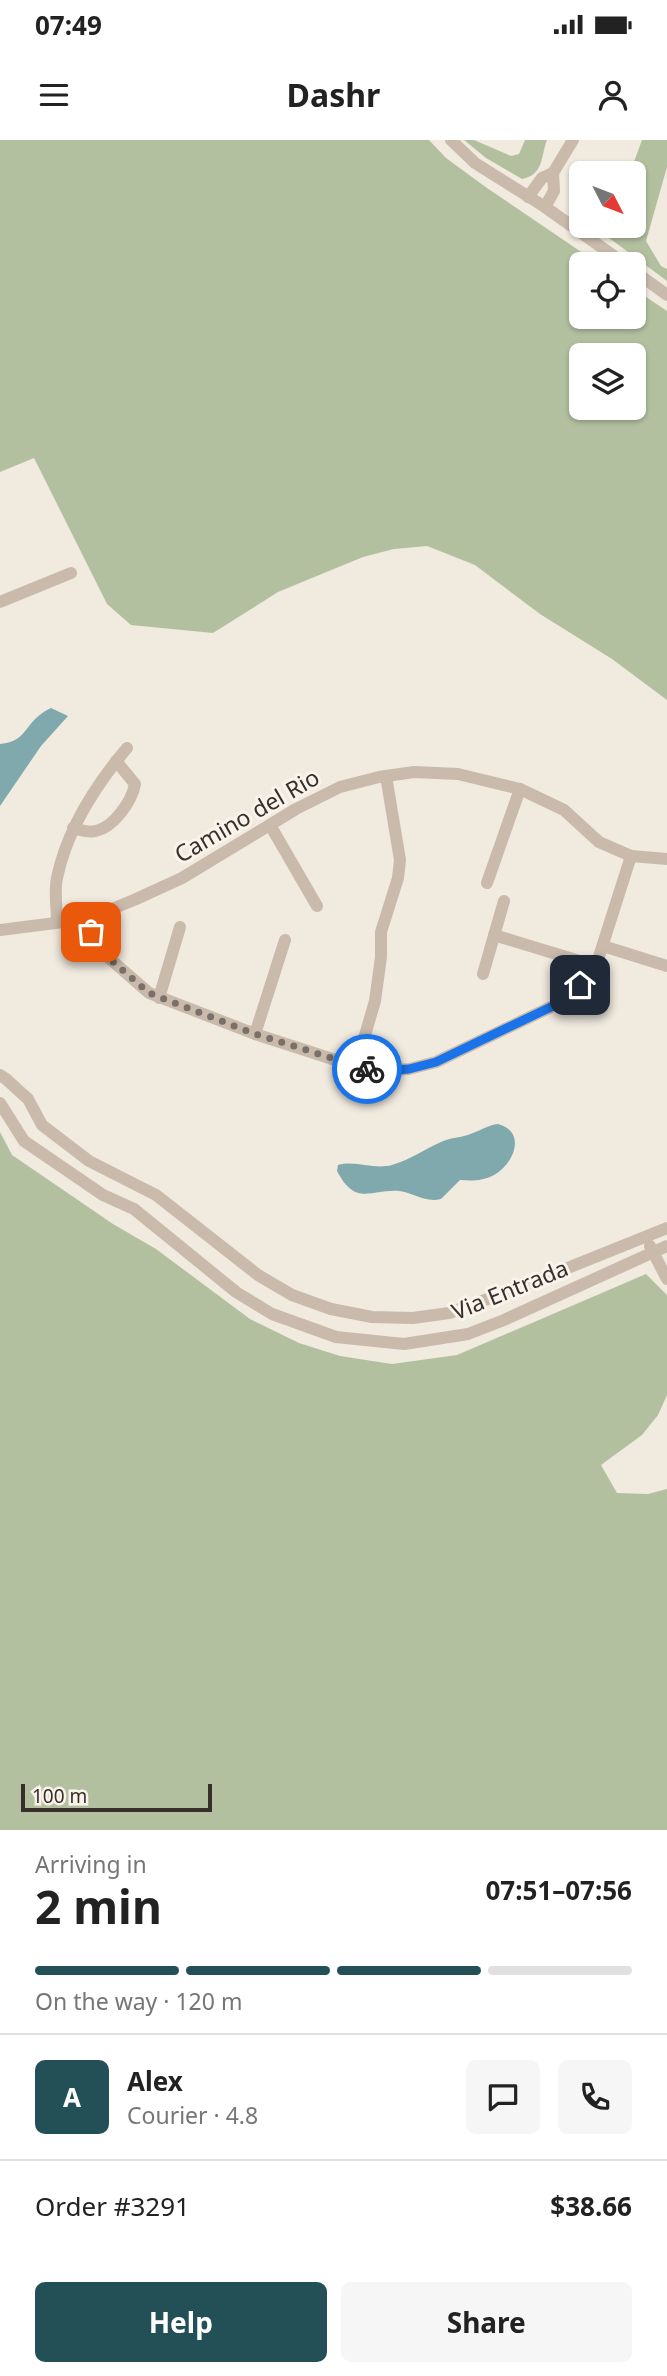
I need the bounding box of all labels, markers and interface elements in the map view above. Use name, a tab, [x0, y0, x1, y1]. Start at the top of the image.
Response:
text: 07:49	[35, 7, 102, 43]
text: Dashr	[287, 73, 380, 116]
icon: menu	[35, 76, 73, 114]
icon: person	[594, 76, 632, 114]
north arrow	[569, 161, 646, 238]
map controls	[569, 161, 646, 420]
button: locate	[569, 252, 646, 329]
button: layers	[569, 343, 646, 420]
street label: Camino del Rio	[168, 761, 325, 870]
pin	[61, 902, 121, 962]
icon: bag	[72, 913, 110, 951]
pin	[550, 955, 610, 1015]
icon: home	[561, 966, 599, 1004]
courier	[332, 1034, 402, 1104]
icon: bike	[348, 1050, 386, 1088]
street label: Via Entrada	[447, 1251, 573, 1327]
scale bar	[21, 1781, 212, 1813]
text: 100 m	[32, 1783, 87, 1809]
text: Arriving in	[35, 1848, 147, 1880]
text: 07:51–07:56	[485, 1872, 632, 1908]
text: 2 min	[35, 1875, 162, 1937]
text: On the way · 120 m	[35, 1985, 242, 2017]
button: chat	[466, 2060, 540, 2134]
button: phone	[558, 2060, 632, 2134]
text: Alex	[127, 2063, 183, 2099]
text: A	[63, 2079, 81, 2115]
text: Courier · 4.8	[127, 2099, 258, 2131]
text: Order #3291	[35, 2188, 190, 2224]
text: $38.66	[550, 2188, 632, 2224]
button: Help	[35, 2282, 327, 2362]
button: Share	[341, 2282, 632, 2362]

